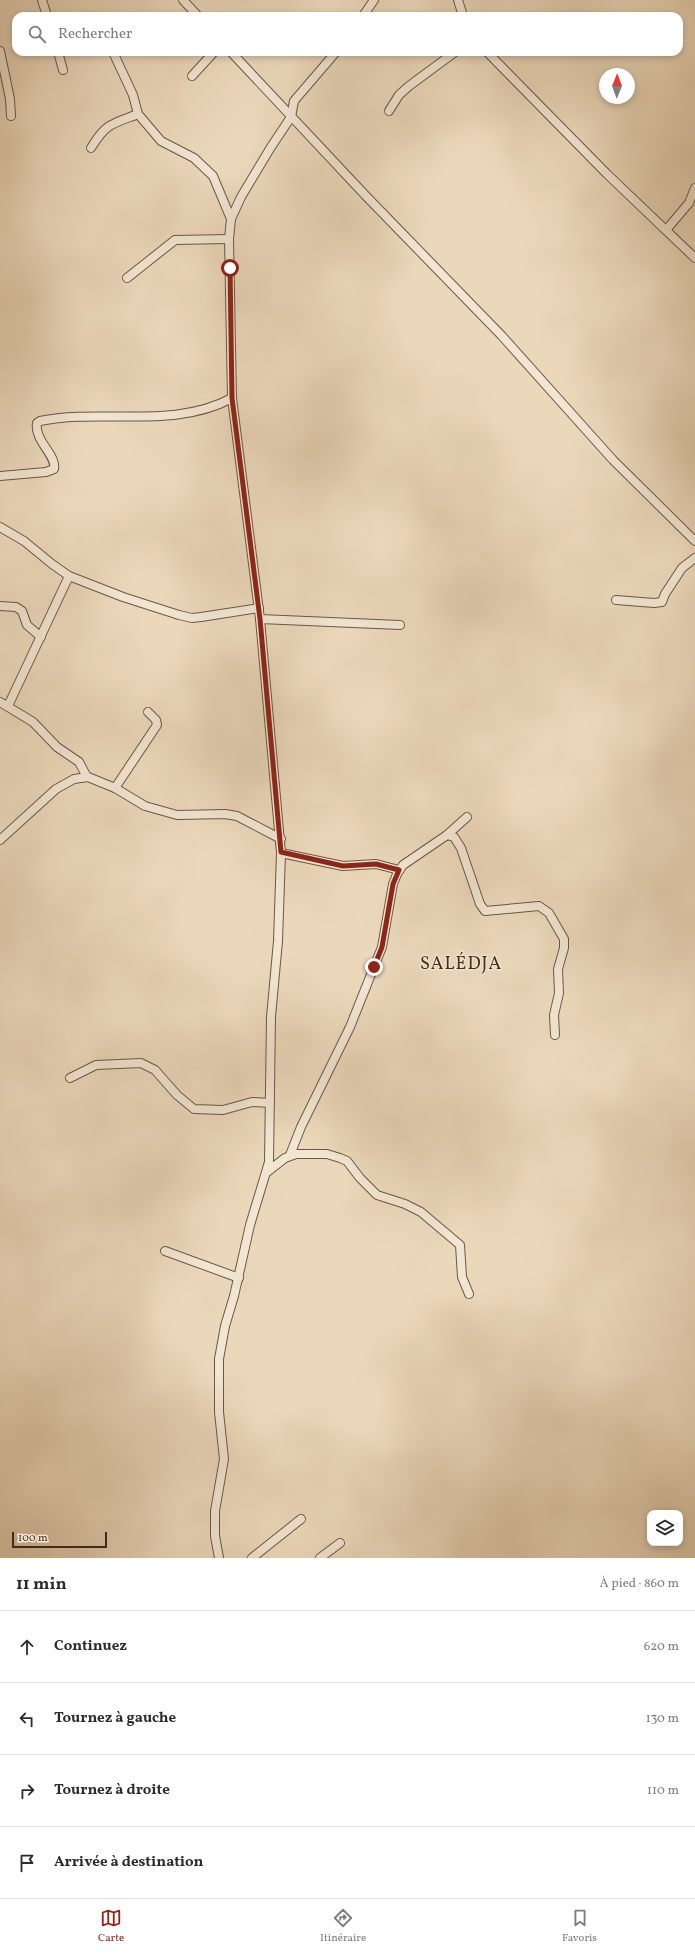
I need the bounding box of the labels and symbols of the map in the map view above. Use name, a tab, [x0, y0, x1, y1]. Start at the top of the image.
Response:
north arrow	[599, 68, 635, 104]
route start	[221, 259, 239, 277]
district label: SALÉDJA	[420, 952, 502, 977]
route end	[365, 958, 383, 976]
scale bar	[12, 1530, 107, 1549]

